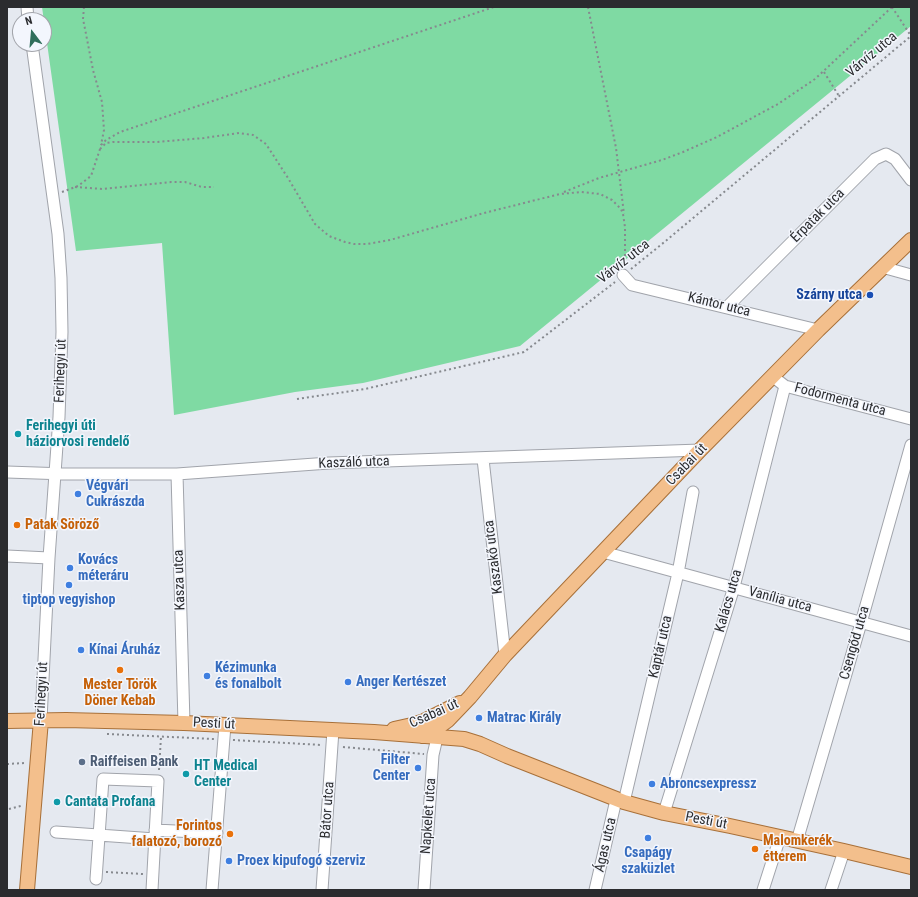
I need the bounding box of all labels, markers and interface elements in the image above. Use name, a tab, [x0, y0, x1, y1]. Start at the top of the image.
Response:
north arrow	[12, 12, 52, 52]
text: N	[24, 14, 34, 28]
street label: Várvíz utca	[843, 29, 901, 81]
street label: Érpatak utca	[788, 186, 848, 246]
street label: Várvíz utca	[595, 236, 653, 288]
place label: Szárny utca	[796, 287, 862, 303]
street label: Kántor utca	[686, 289, 752, 321]
marker: Szárny utca	[865, 290, 875, 300]
street label: Ferihegyi út	[51, 339, 71, 403]
street label: Fodormenta utca	[792, 380, 888, 420]
place label: Ferihegyi úti háziorvosi rendelő	[26, 418, 130, 450]
marker: Ferihegyi úti háziorvosi rendelő	[13, 429, 23, 439]
street label: Csabai út	[663, 440, 711, 490]
street label: Kaszáló utca	[318, 453, 390, 473]
place label: Végvári Cukrászda	[86, 478, 145, 510]
marker: Végvári Cukrászda	[73, 489, 83, 499]
place label: Patak Söröző	[25, 517, 99, 533]
street label: Kaszakő utca	[481, 519, 507, 595]
marker: Patak Söröző	[12, 520, 22, 530]
street label: Kasza utca	[171, 549, 189, 611]
place label: Kovács méteráru	[78, 552, 129, 584]
marker: Kovács méteráru	[65, 563, 75, 573]
street label: Kalács utca	[712, 568, 746, 634]
marker: tiptop vegyishop	[64, 580, 74, 590]
street label: Vanília utca	[747, 584, 813, 616]
place label: tiptop vegyishop	[23, 592, 115, 608]
street label: Csengőd utca	[836, 604, 874, 682]
street label: Kaptár utca	[646, 614, 676, 680]
place label: Kínai Áruház	[89, 642, 160, 658]
marker: Kínai Áruház	[76, 645, 86, 655]
place label: Kézimunka és fonalbolt	[215, 660, 282, 692]
street label: Ferihegyi út	[32, 662, 52, 726]
marker: Mester Török Döner Kebab	[115, 665, 125, 675]
marker: Kézimunka és fonalbolt	[202, 671, 212, 681]
place label: Anger Kertészet	[356, 674, 446, 690]
place label: Mester Török Döner Kebab	[83, 677, 157, 710]
marker: Anger Kertészet	[343, 677, 353, 687]
street label: Csabai út	[407, 696, 461, 732]
place label: Matrac Király	[487, 710, 561, 726]
marker: Matrac Király	[474, 713, 484, 723]
street label: Pesti út	[193, 715, 235, 733]
place label: Filter Center	[373, 752, 410, 784]
place label: Raiffeisen Bank	[90, 754, 178, 770]
marker: Raiffeisen Bank	[77, 757, 87, 767]
place label: HT Medical Center	[194, 758, 258, 790]
marker: Filter Center	[413, 763, 423, 773]
marker: HT Medical Center	[181, 769, 191, 779]
place label: Abroncsexpressz	[660, 776, 757, 792]
street label: Napkelet utca	[418, 777, 440, 855]
marker: Abroncsexpressz	[647, 779, 657, 789]
street label: Bátor utca	[318, 781, 338, 839]
place label: Cantata Profana	[65, 794, 155, 810]
marker: Cantata Profana	[52, 797, 62, 807]
street label: Pesti út	[684, 809, 728, 833]
street label: Ágas utca	[592, 816, 620, 874]
place label: Forintos falatozó, borozó	[132, 818, 222, 850]
marker: Forintos falatozó, borozó	[225, 829, 235, 839]
marker: Csapágy szaküzlet	[643, 833, 653, 843]
place label: Malomkerék étterem	[763, 833, 832, 866]
marker: Malomkerék étterem	[750, 844, 760, 854]
place label: Csapágy szaküzlet	[621, 845, 675, 878]
place label: Proex kipufogó szerviz	[237, 853, 366, 869]
marker: Proex kipufogó szerviz	[224, 856, 234, 866]

